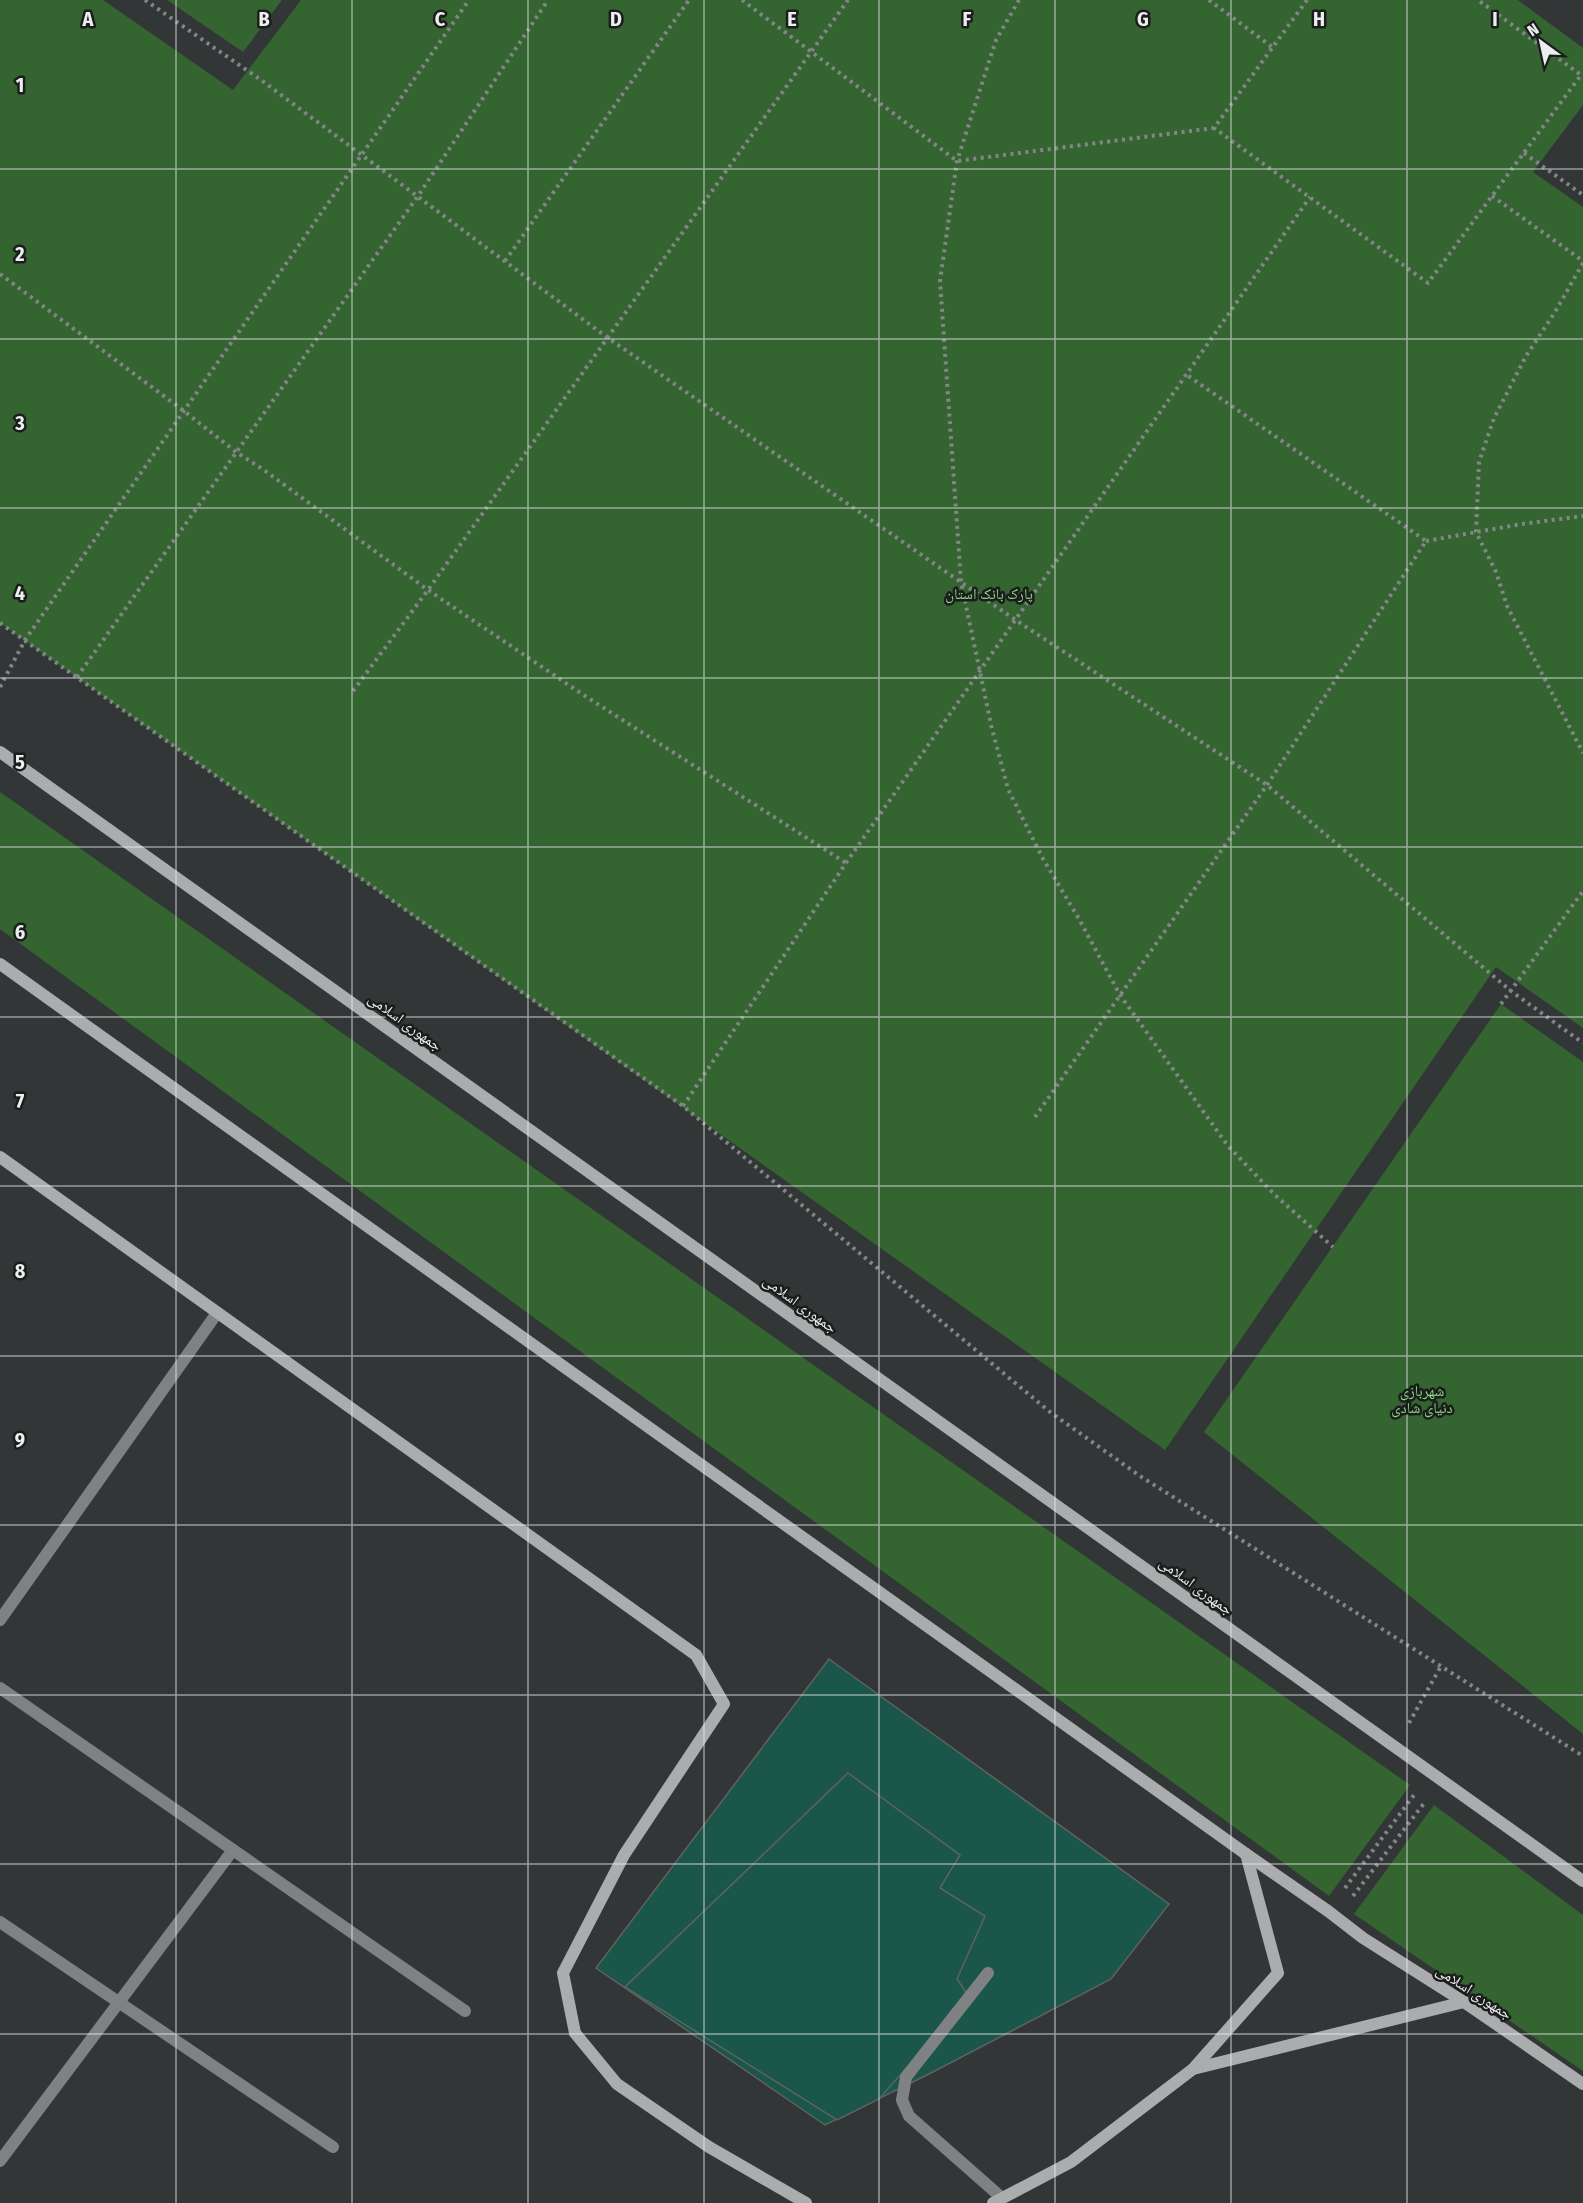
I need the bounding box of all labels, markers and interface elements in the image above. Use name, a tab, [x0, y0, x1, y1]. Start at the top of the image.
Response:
text: A	[82, 7, 95, 31]
text: B	[258, 7, 270, 31]
text: C	[435, 7, 446, 31]
text: D	[610, 7, 622, 31]
text: E	[787, 7, 797, 31]
text: F	[963, 7, 972, 31]
text: G	[1137, 7, 1149, 31]
text: H	[1313, 7, 1325, 31]
text: I	[1492, 7, 1498, 31]
north arrow	[1511, 12, 1571, 72]
text: N	[1524, 19, 1542, 40]
text: 1	[16, 73, 24, 97]
text: 2	[14, 242, 25, 266]
text: 3	[14, 411, 25, 435]
text: 4	[15, 581, 25, 605]
park label: پارک بانک استان	[945, 585, 1033, 604]
text: 5	[15, 750, 25, 774]
text: 6	[15, 920, 25, 944]
street label: جمهوری اسلامی	[364, 989, 446, 1056]
text: 7	[16, 1089, 25, 1113]
text: 8	[15, 1259, 26, 1283]
street label: جمهوری اسلامی	[759, 1271, 841, 1338]
park label: شهربازی دنیای شادی	[1391, 1382, 1453, 1418]
text: 9	[15, 1428, 25, 1452]
street label: جمهوری اسلامی	[1155, 1553, 1237, 1620]
street label: جمهوری اسلامی	[1432, 1961, 1516, 2024]

